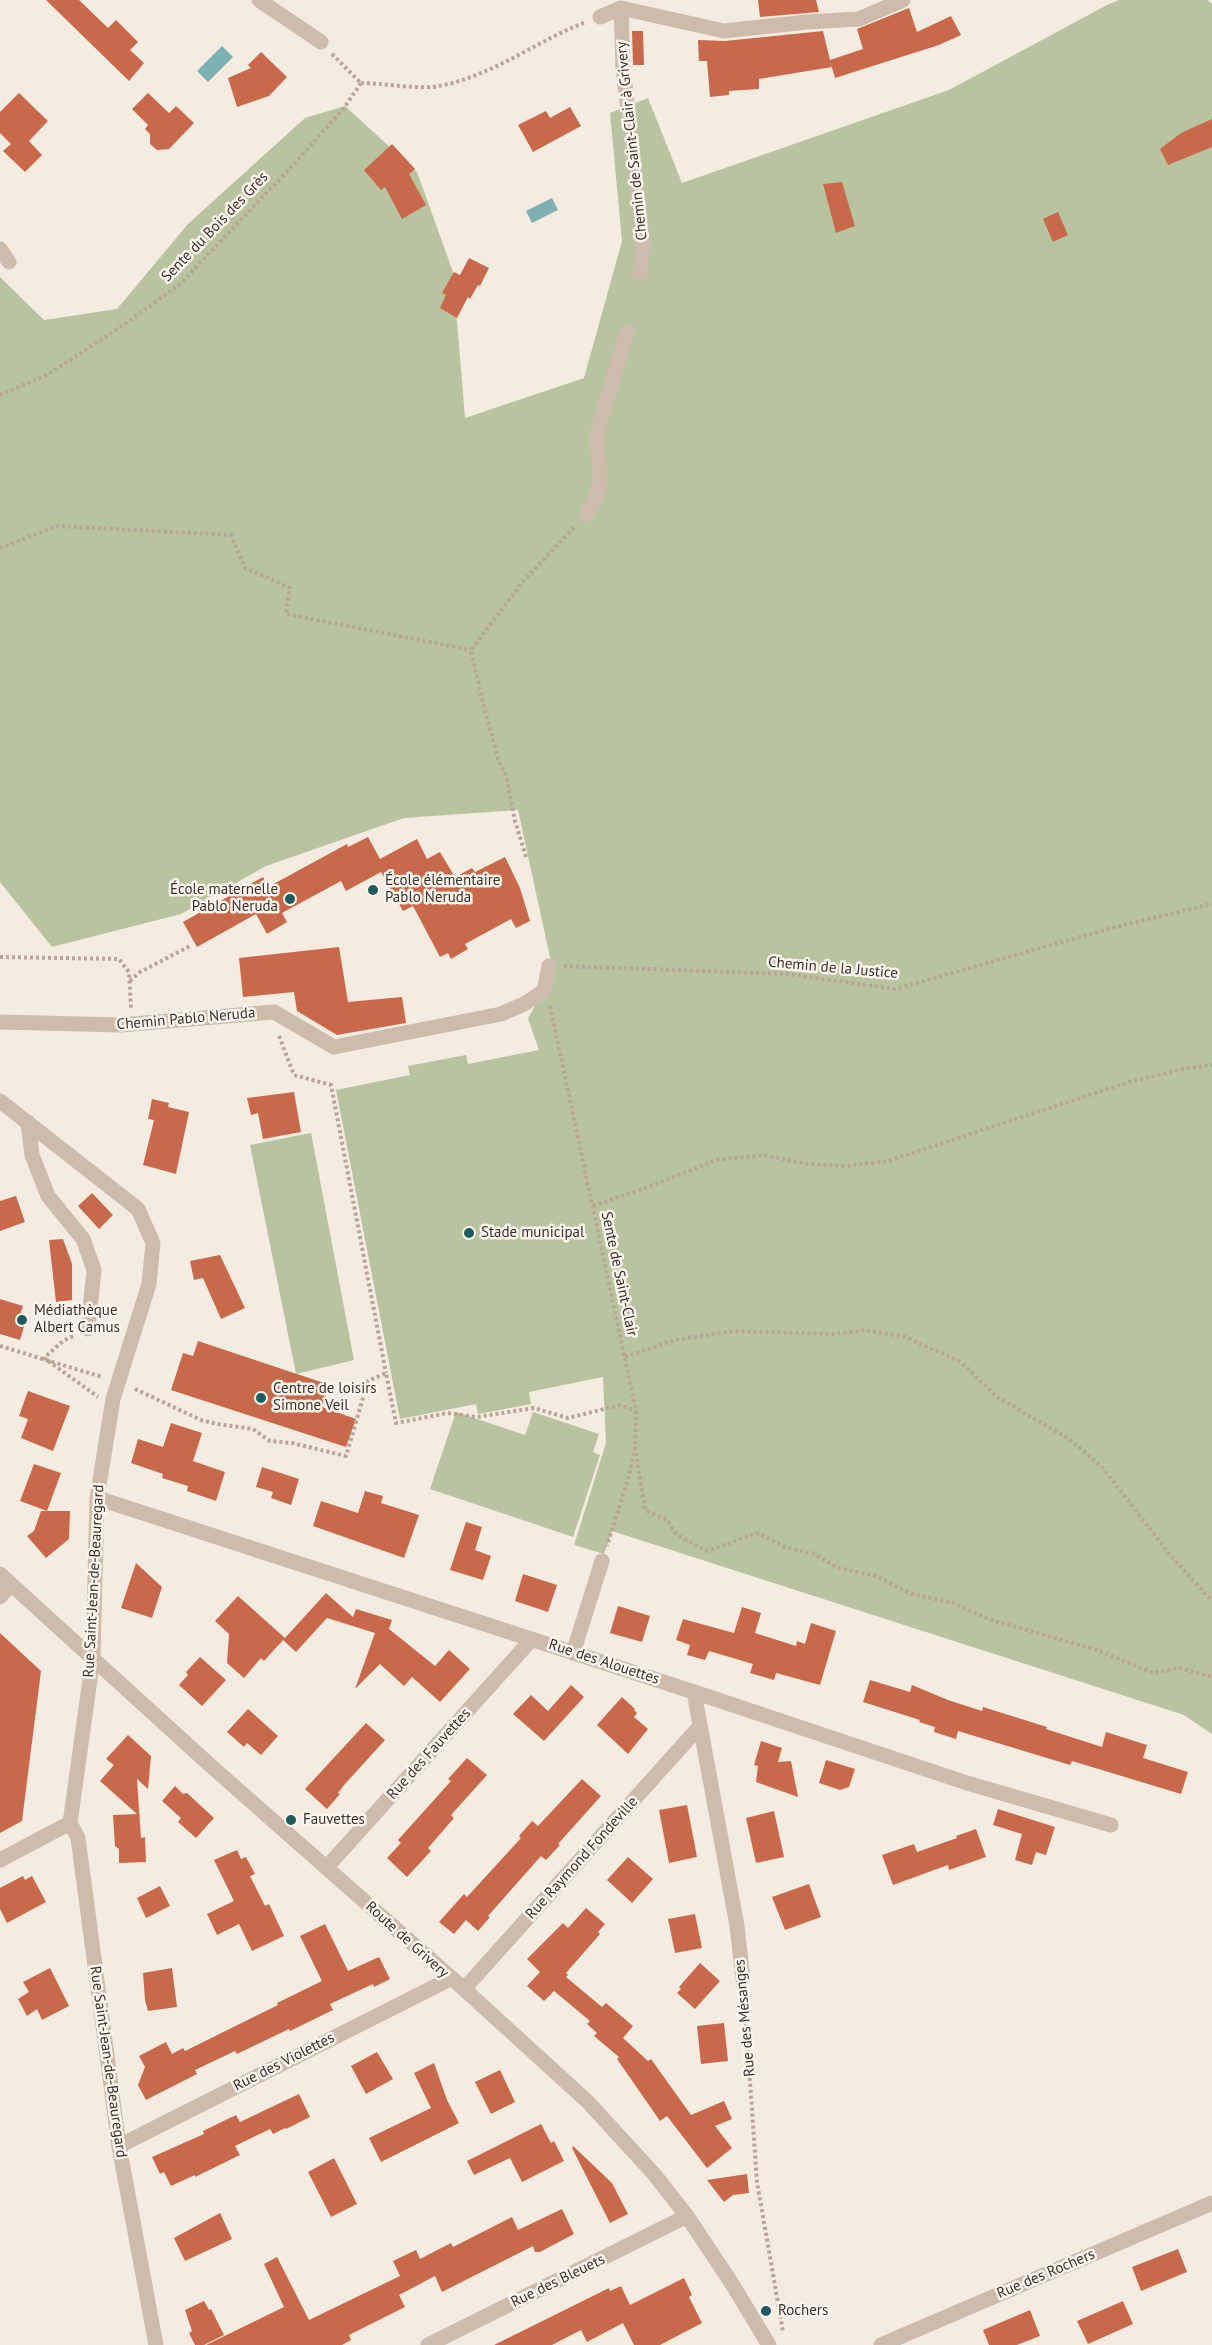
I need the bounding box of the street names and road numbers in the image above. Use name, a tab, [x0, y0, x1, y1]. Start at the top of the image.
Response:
street label: Chemin de Saint-Clair à Grivery	[613, 41, 651, 241]
street label: Sente du Bois des Grès	[158, 168, 272, 286]
street label: Chemin de la Justice	[767, 953, 899, 983]
street label: Chemin Pablo Neruda	[116, 1004, 256, 1034]
street label: Sente de Saint-Clair	[597, 1210, 641, 1338]
street label: Rue Saint-Jean-de-Beauregard	[80, 1484, 108, 1678]
street label: Rue des Alouettes	[546, 1636, 662, 1688]
street label: Rue des Fauvettes	[383, 1705, 475, 1803]
street label: Rue Raymond Fondeville	[522, 1793, 642, 1923]
street label: Route de Grivery	[362, 1898, 452, 1982]
street label: Rue des Mésanges	[731, 1958, 759, 2078]
street label: Rue Saint-Jean-de-Beauregard	[86, 1965, 130, 2159]
street label: Rue des Violettes	[230, 2029, 338, 2095]
street label: Rue des Rochers	[994, 2245, 1098, 2303]
street label: Rue des Bleuets	[508, 2250, 608, 2312]

